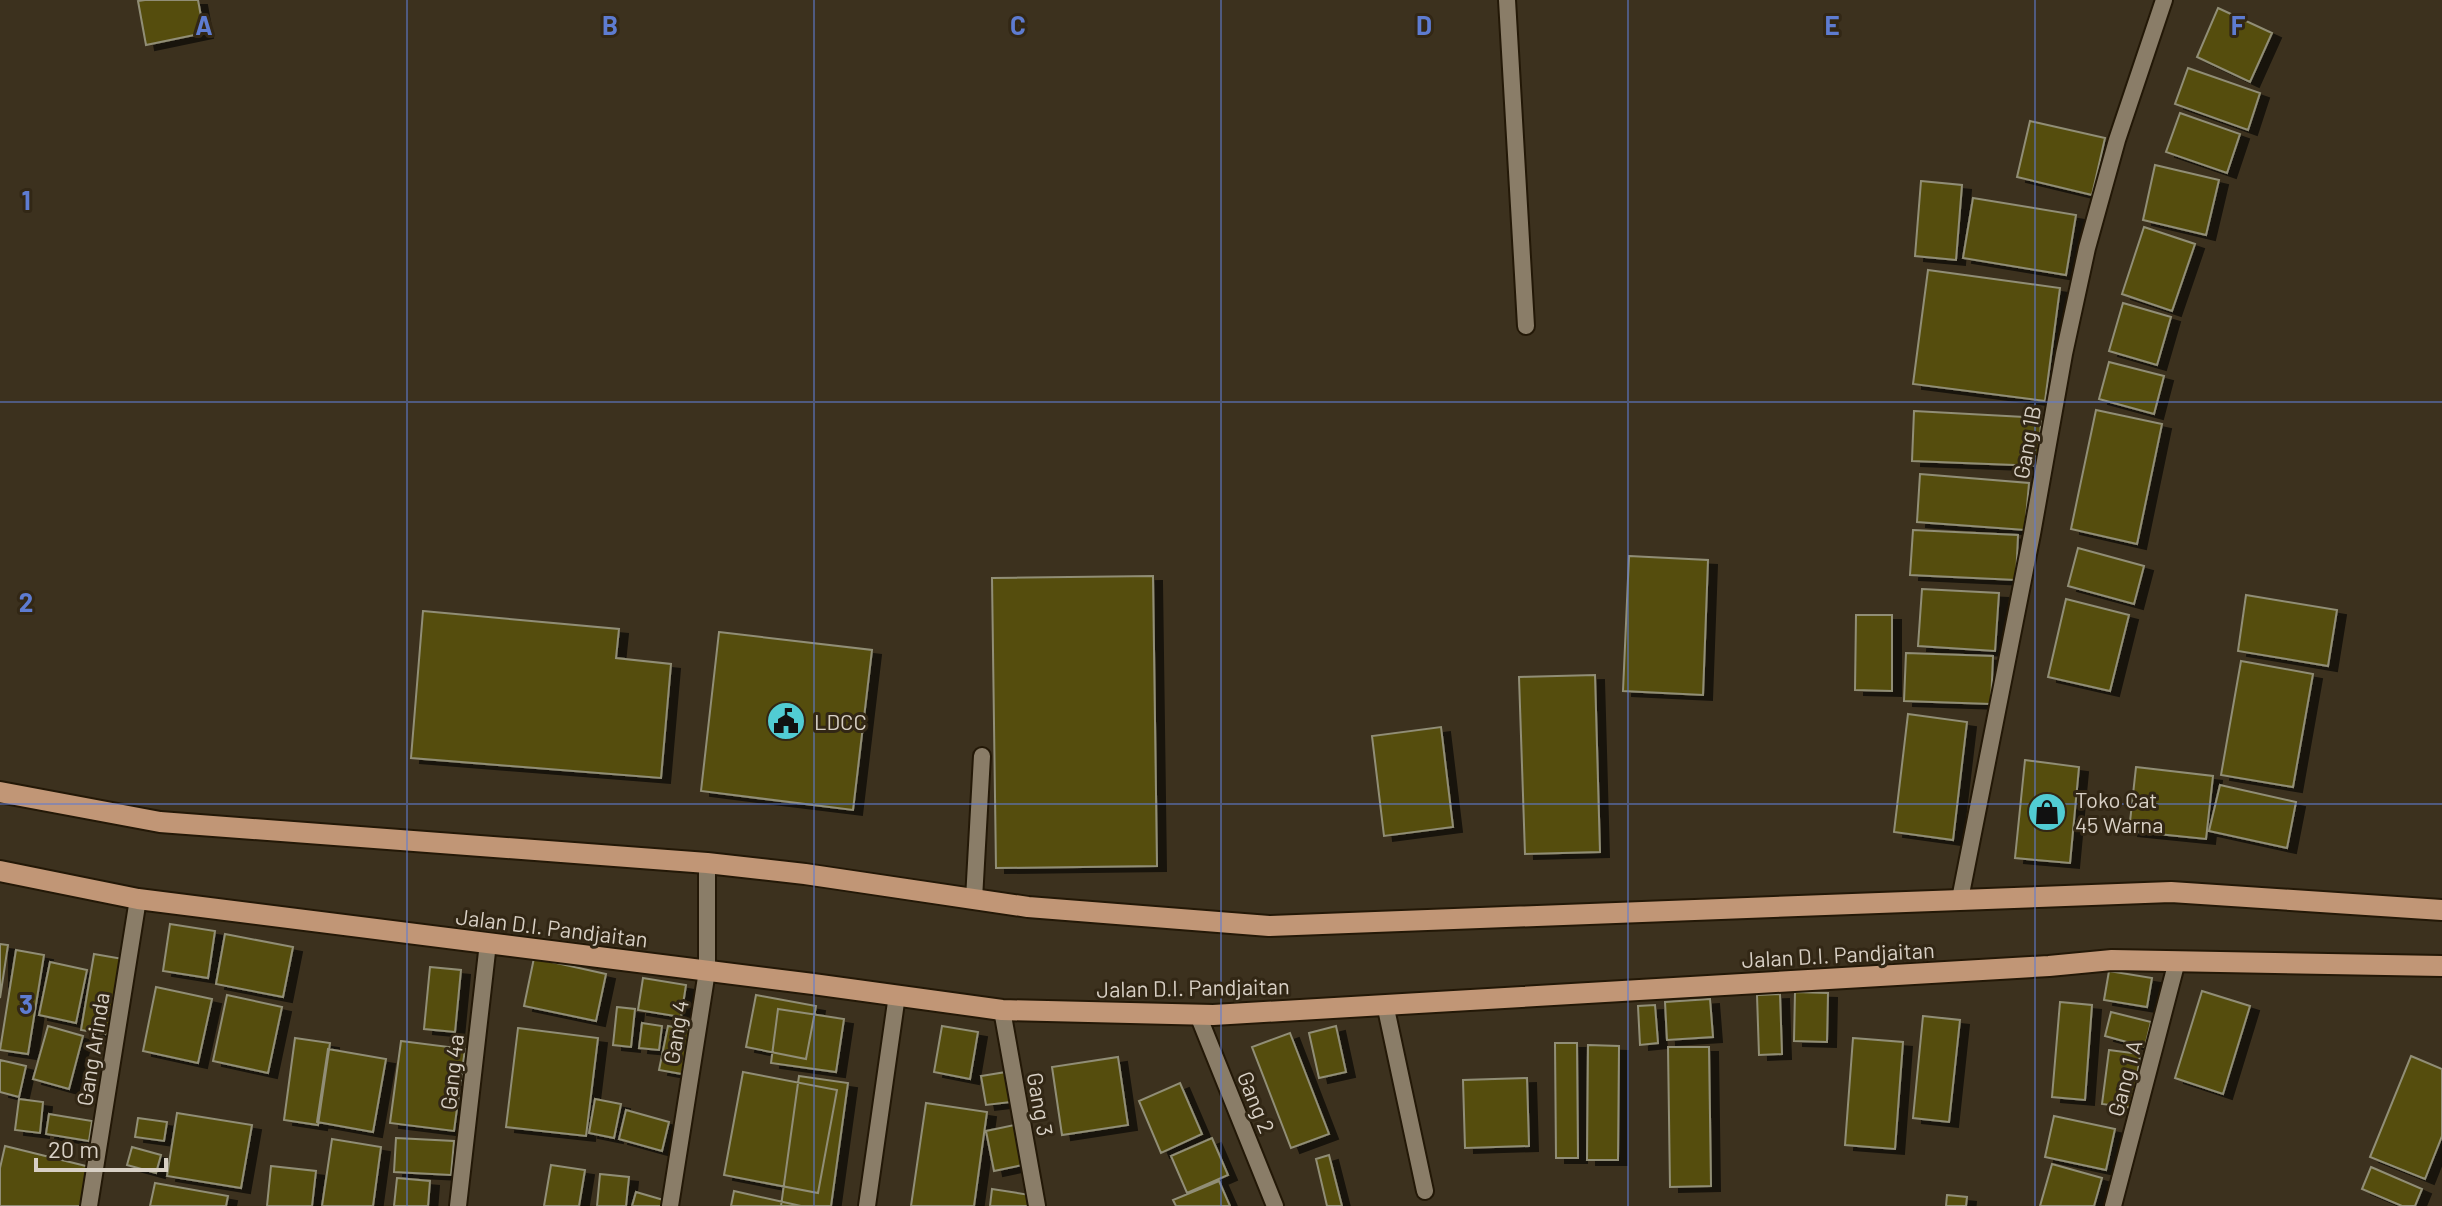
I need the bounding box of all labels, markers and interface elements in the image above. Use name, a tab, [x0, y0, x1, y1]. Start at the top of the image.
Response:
text: A	[195, 9, 213, 40]
text: B	[602, 9, 618, 40]
text: C	[1010, 9, 1026, 40]
text: D	[1416, 9, 1432, 40]
text: E	[1824, 9, 1840, 40]
text: F	[2231, 9, 2246, 40]
text: 1	[21, 184, 31, 215]
street label: Gang 1B	[2007, 403, 2045, 481]
text: 2	[19, 586, 33, 617]
public building icon: LDCC	[765, 700, 807, 742]
place label: LDCC	[814, 708, 867, 734]
place label: Toko Cat 45 Warna	[2075, 786, 2163, 837]
shop icon: Toko Cat 45 Warna	[2026, 791, 2068, 833]
street label: Jalan D.I. Pandjaitan	[454, 902, 650, 952]
street label: Jalan D.I. Pandjaitan	[1741, 936, 1935, 972]
street label: Jalan D.I. Pandjaitan	[1096, 972, 1290, 1002]
text: 3	[19, 988, 33, 1019]
street label: Gang Arinda	[70, 990, 114, 1108]
street label: Gang 4	[657, 998, 693, 1066]
street label: Gang 4a	[434, 1033, 468, 1111]
street label: Gang 1 A	[2101, 1037, 2147, 1119]
street label: Gang 2	[1233, 1067, 1281, 1137]
street label: Gang 3	[1023, 1070, 1059, 1138]
scale bar	[36, 1122, 166, 1172]
text: 20 m	[48, 1134, 99, 1163]

